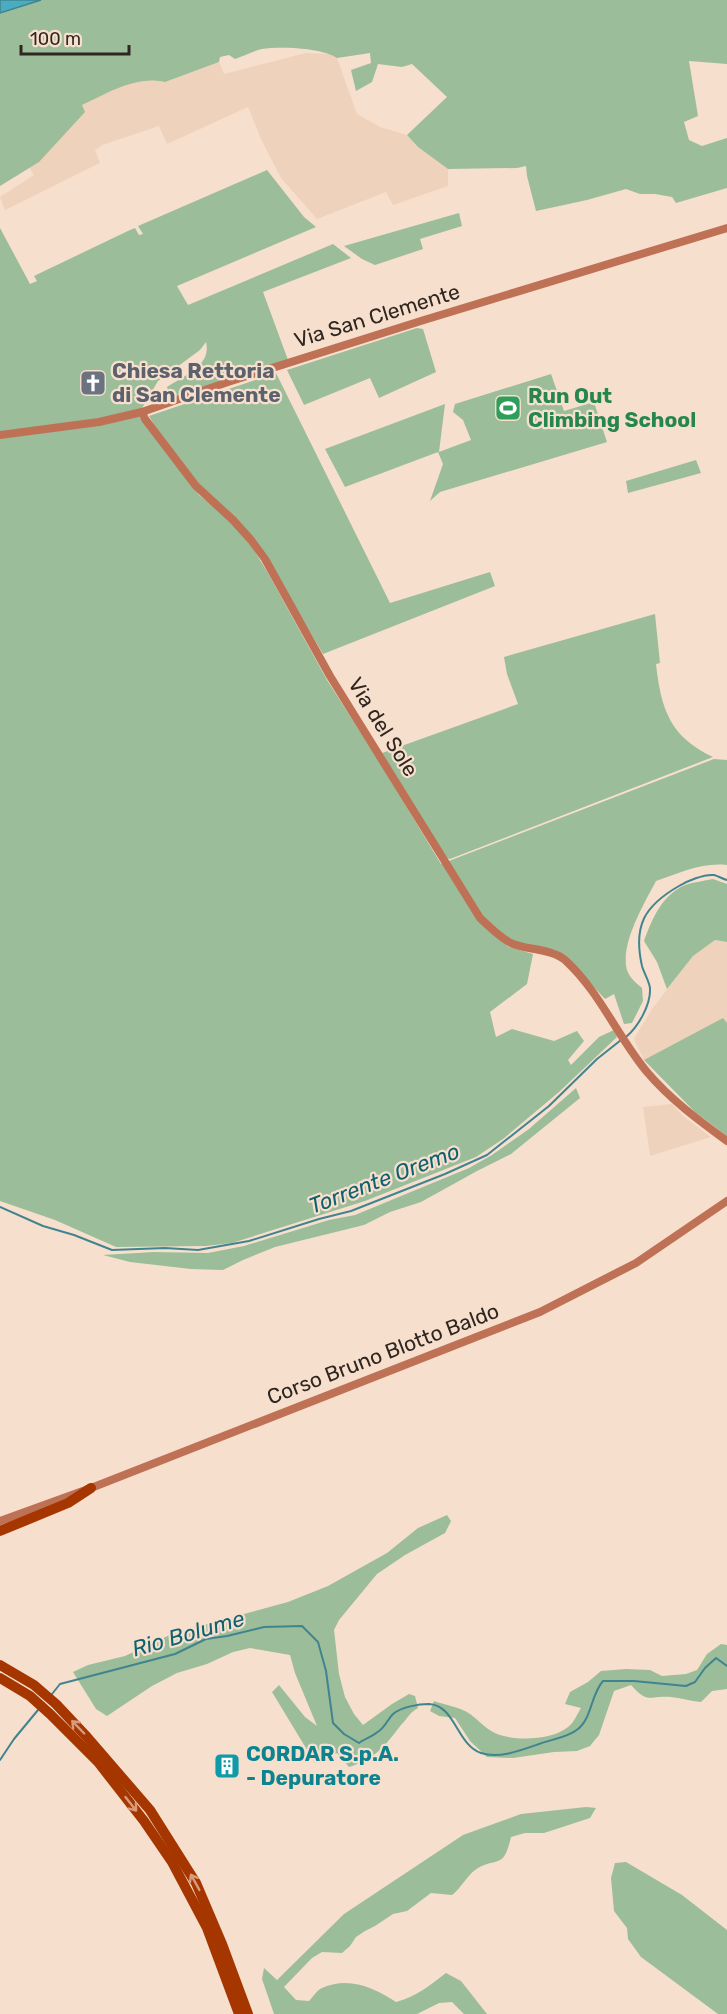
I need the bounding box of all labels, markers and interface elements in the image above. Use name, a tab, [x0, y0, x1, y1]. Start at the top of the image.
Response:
scale bar	[21, 18, 129, 56]
text: 100 m	[30, 28, 81, 50]
street label: Via San Clemente	[291, 278, 463, 353]
place label: Chiesa Rettoria di San Clemente	[112, 358, 281, 407]
church icon: Chiesa Rettoria di San Clemente	[78, 368, 108, 398]
place label: Run Out Climbing School	[528, 383, 696, 432]
sports icon: Run Out Climbing School	[493, 393, 523, 423]
street label: Via del Sole	[343, 673, 424, 781]
water label: Torrente Oremo	[305, 1137, 463, 1220]
street label: Corso Bruno Blotto Baldo	[263, 1298, 502, 1409]
water label: Rio Bolume	[129, 1605, 247, 1662]
one-way arrow	[71, 1719, 85, 1734]
place label: CORDAR S.p.A. - Depuratore	[246, 1741, 399, 1790]
building icon: CORDAR S.p.A. - Depuratore	[212, 1751, 242, 1781]
one-way arrow	[124, 1796, 137, 1812]
one-way arrow	[189, 1874, 201, 1891]

